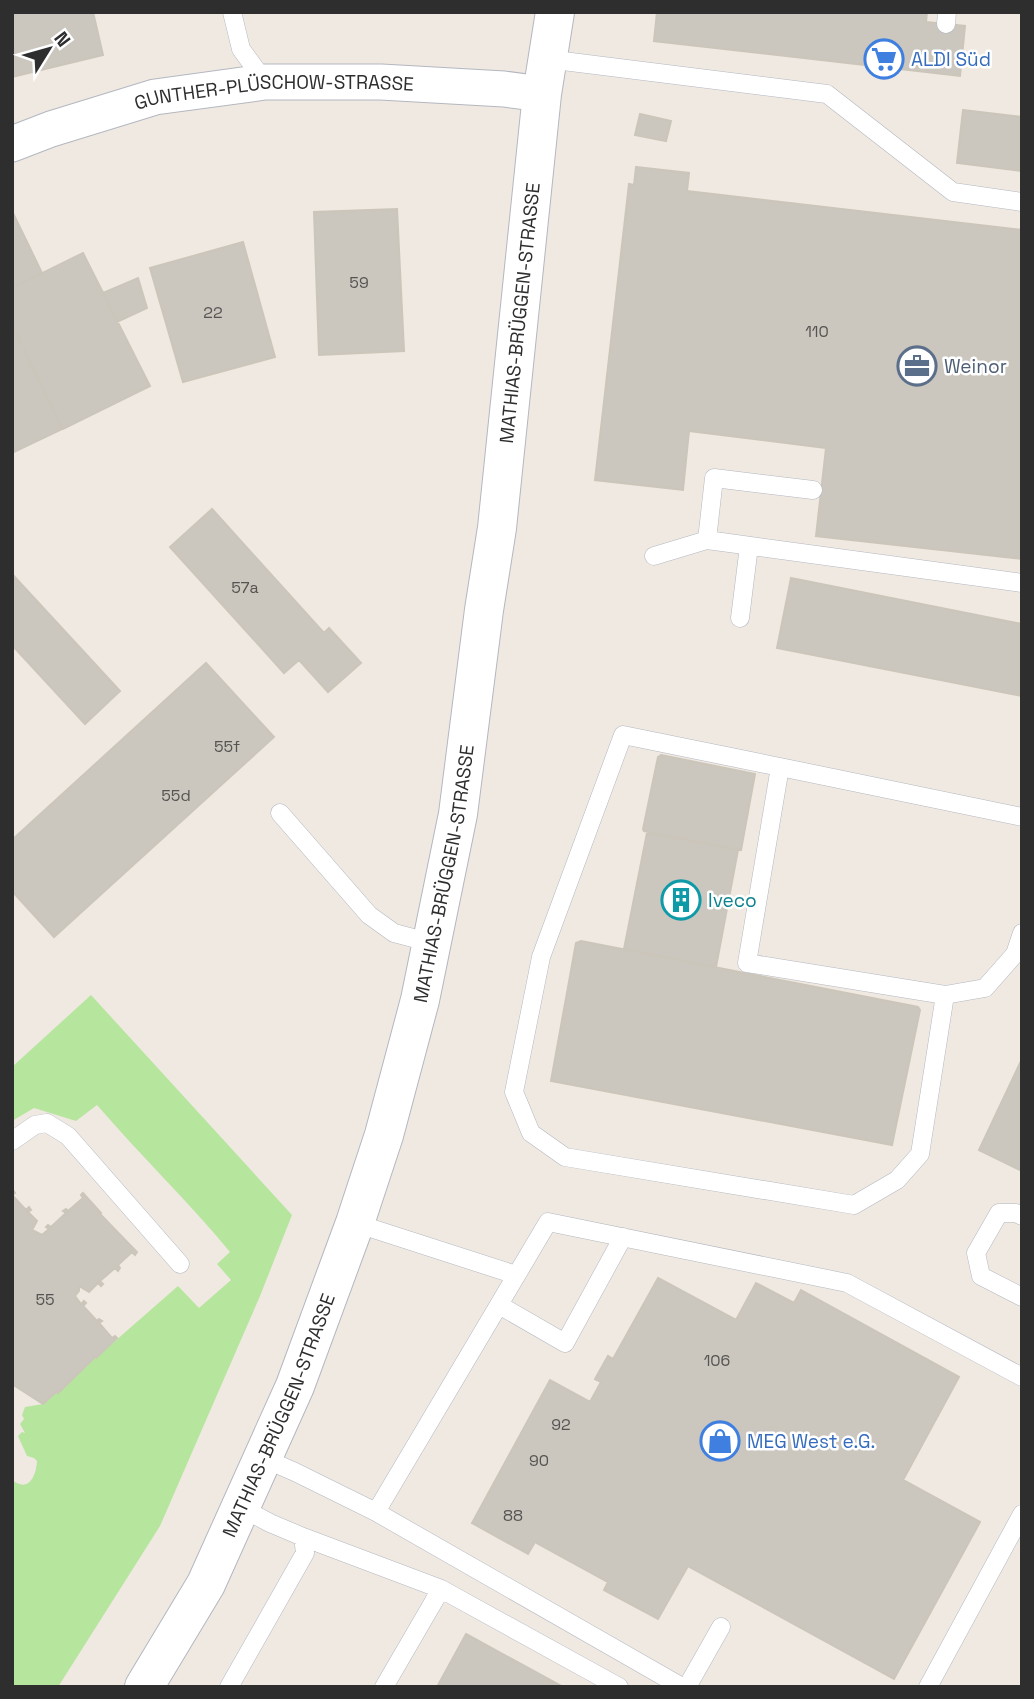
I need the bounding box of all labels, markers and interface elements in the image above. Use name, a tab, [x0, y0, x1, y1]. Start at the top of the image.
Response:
north arrow	[14, 14, 84, 84]
text: N	[48, 26, 76, 52]
supermarket icon: ALDI Süd	[863, 38, 905, 80]
place label: ALDI Süd	[911, 47, 991, 72]
street label: GUNTHER-PLÜSCHOW-STRASSE	[131, 69, 415, 115]
street label: MATHIAS-BRÜGGEN-STRASSE	[493, 181, 545, 445]
house number: 59	[349, 272, 369, 293]
house number: 22	[203, 302, 223, 323]
house number: 110	[805, 321, 829, 342]
office icon: Weinor	[896, 345, 938, 387]
place label: Weinor	[944, 354, 1007, 379]
house number: 57a	[231, 577, 259, 598]
house number: 55f	[214, 736, 240, 757]
street label: MATHIAS-BRÜGGEN-STRASSE	[407, 743, 479, 1005]
house number: 55d	[161, 785, 191, 806]
building icon: Iveco	[660, 879, 702, 921]
place label: Iveco	[708, 888, 757, 913]
house number: 55	[35, 1289, 55, 1310]
street label: MATHIAS-BRÜGGEN-STRASSE	[216, 1290, 340, 1541]
house number: 106	[704, 1350, 730, 1371]
house number: 92	[551, 1414, 571, 1435]
shop icon: MEG West e.G.	[699, 1420, 741, 1462]
place label: MEG West e.G.	[747, 1429, 875, 1454]
house number: 90	[529, 1450, 549, 1471]
house number: 88	[503, 1505, 523, 1526]

